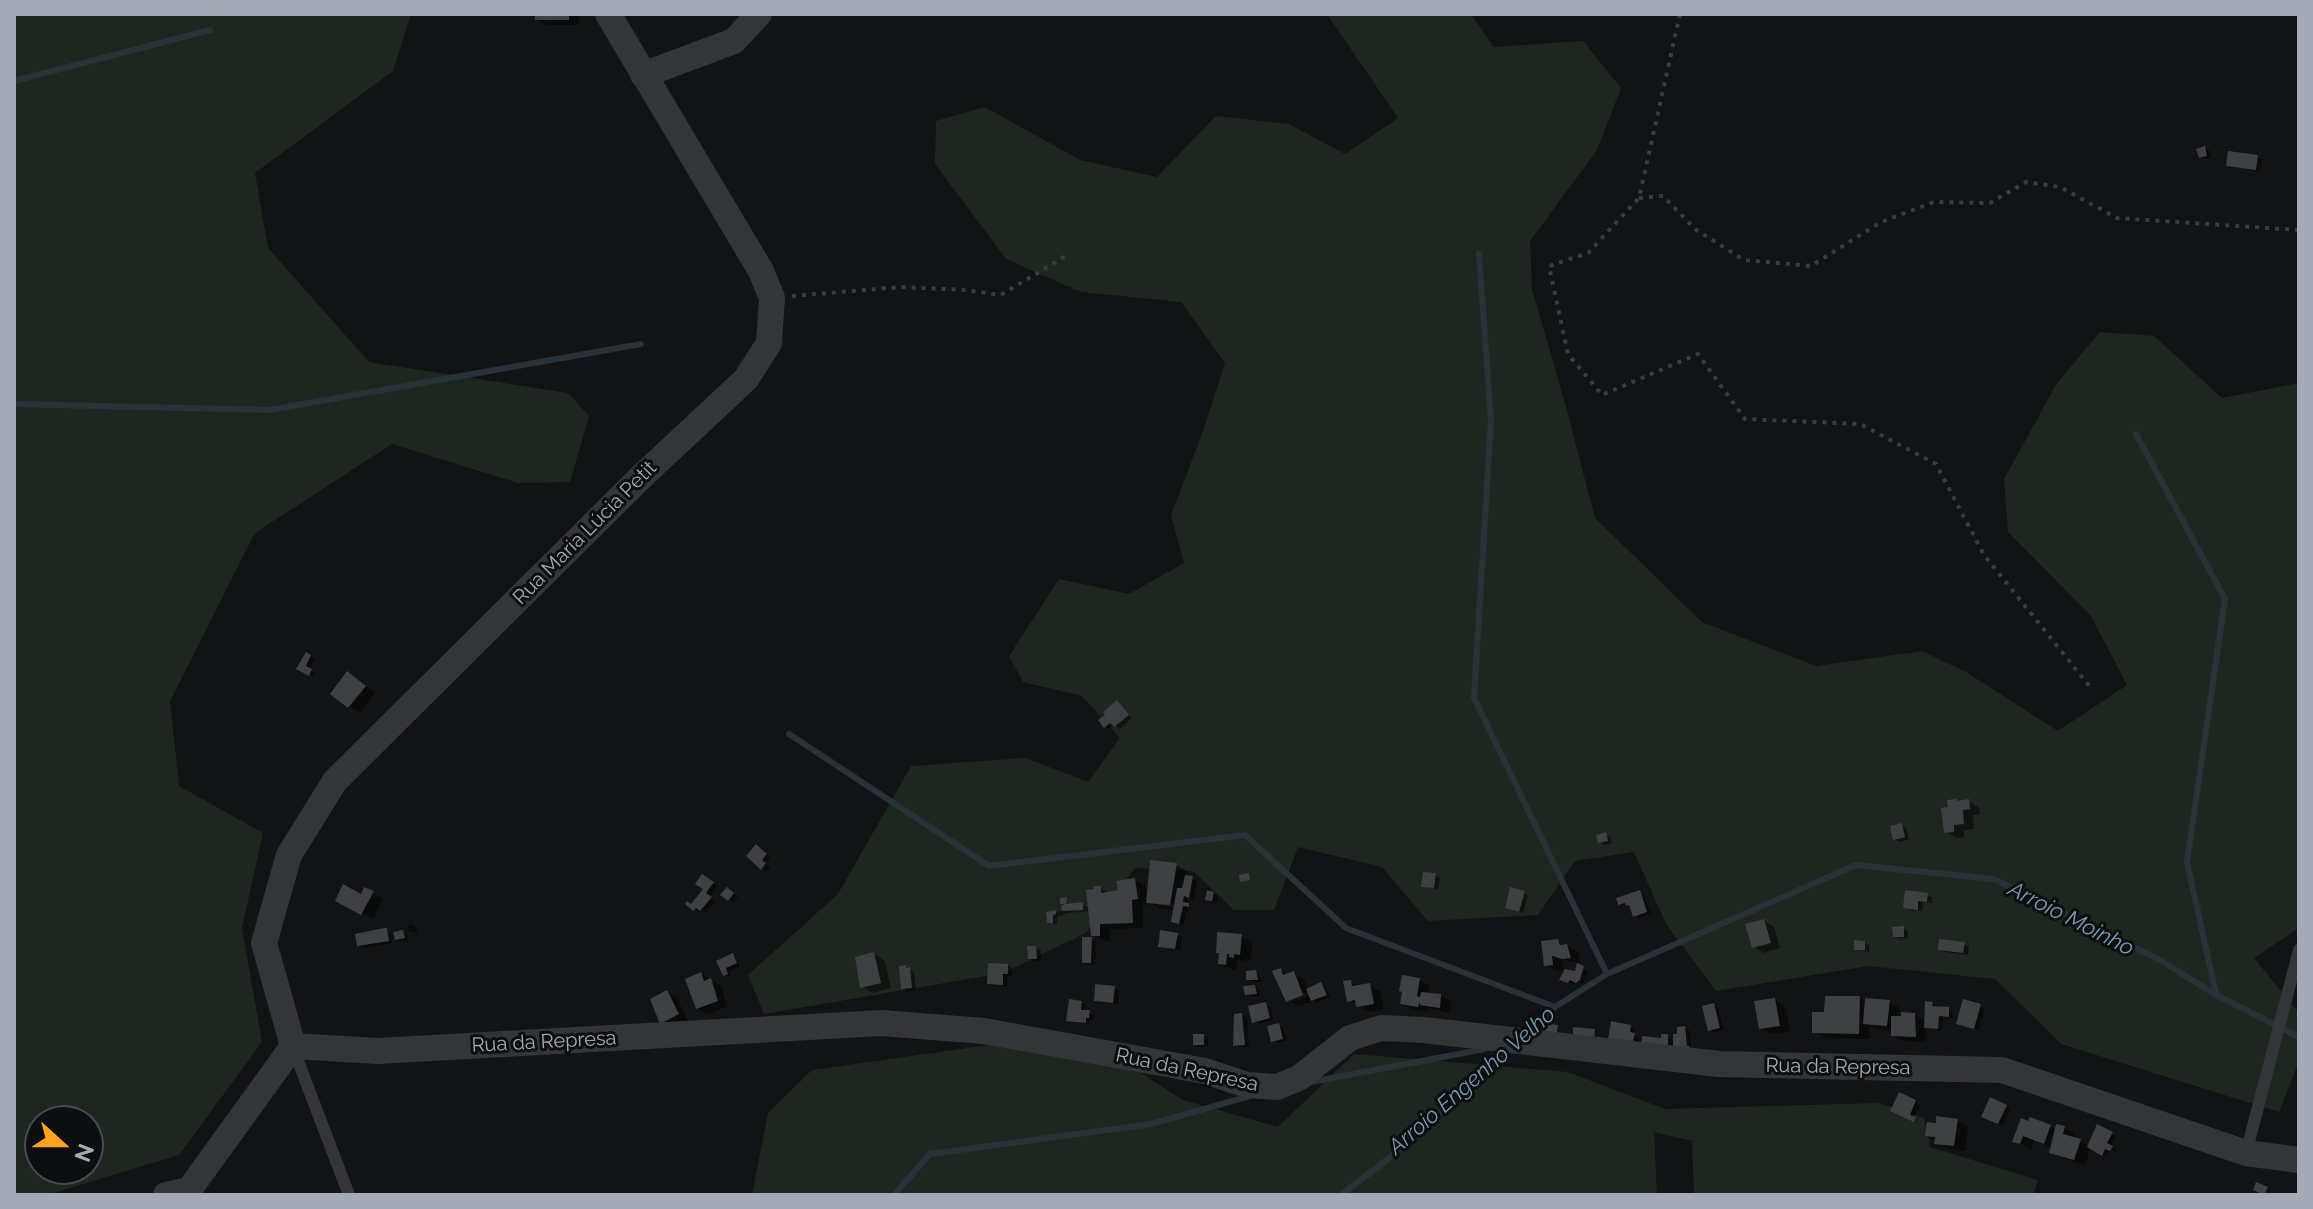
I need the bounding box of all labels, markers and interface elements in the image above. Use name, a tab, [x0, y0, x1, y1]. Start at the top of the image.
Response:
street label: Rua Maria Lúcia Petit	[508, 456, 662, 610]
water label: Arroio Moinho	[2004, 876, 2138, 962]
water label: Arroio Engenho Velho	[1383, 1001, 1561, 1161]
street label: Rua da Represa	[471, 1026, 617, 1058]
street label: Rua da Represa	[1114, 1043, 1260, 1097]
street label: Rua da Represa	[1765, 1054, 1911, 1080]
north arrow	[24, 1105, 104, 1185]
text: N	[69, 1140, 100, 1165]

